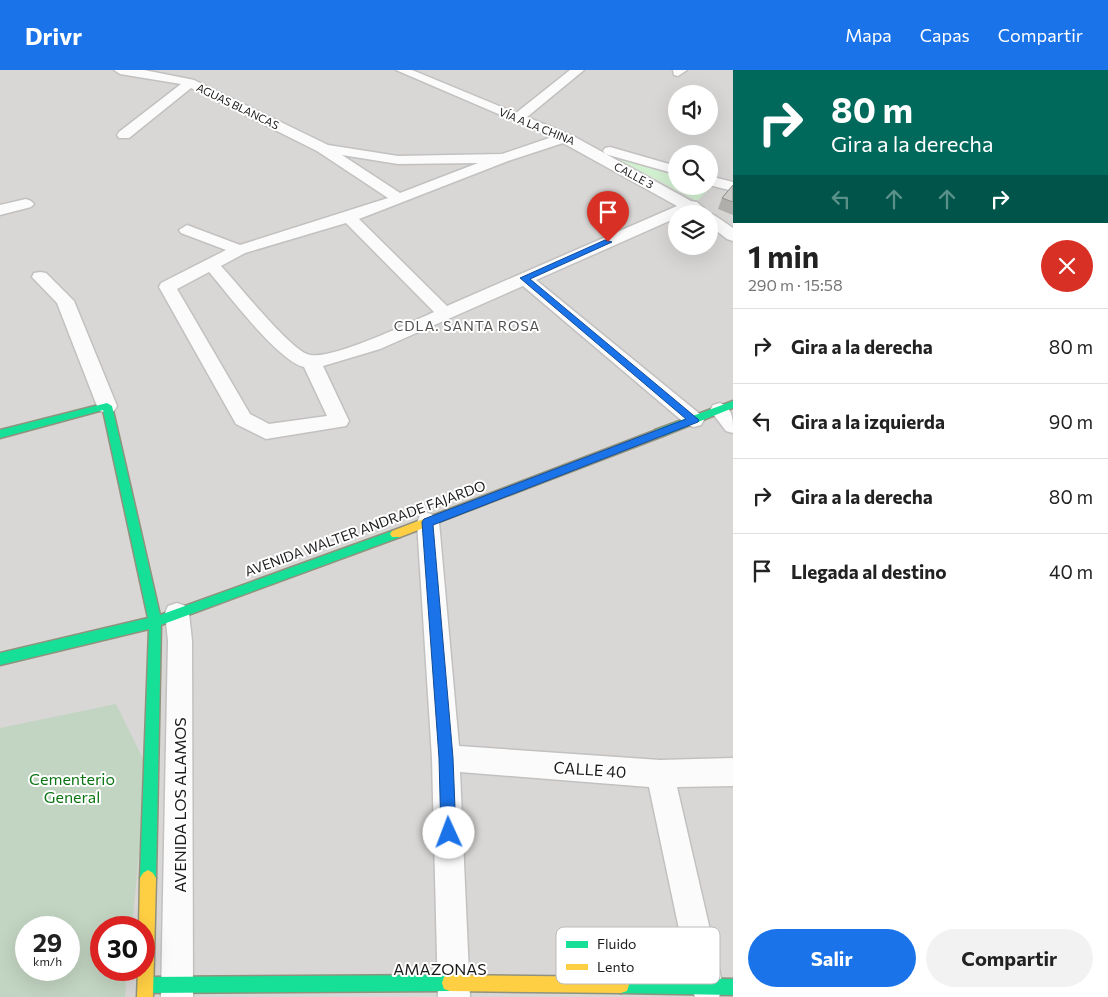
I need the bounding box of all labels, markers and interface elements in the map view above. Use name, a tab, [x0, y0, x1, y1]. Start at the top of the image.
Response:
text: Drivr	[25, 21, 82, 50]
text: Mapa	[845, 24, 892, 46]
text: Capas	[920, 24, 970, 46]
text: Compartir	[998, 24, 1083, 46]
street label: AGUAS BLANCAS	[195, 80, 281, 132]
map controls	[668, 85, 718, 255]
button: sound	[668, 85, 718, 135]
text: 80 m	[831, 87, 913, 130]
icon: right	[748, 90, 813, 155]
street label: VÍA A LA CHINA	[497, 104, 578, 147]
text: Gira a la derecha	[831, 130, 993, 157]
button: search	[668, 145, 718, 195]
street label: CALLE 3	[612, 159, 656, 191]
icon: left	[827, 185, 855, 213]
icon: ahead	[880, 185, 908, 213]
icon: ahead	[933, 185, 961, 213]
icon: right	[986, 185, 1014, 213]
pin	[587, 191, 629, 242]
icon: arrive	[594, 198, 622, 226]
button: layers	[668, 205, 718, 255]
text: 1 min	[748, 237, 819, 274]
button: close	[1041, 240, 1093, 292]
text: 290 m · 15:58	[748, 275, 843, 294]
district label: CDLA. SANTA ROSA	[394, 317, 540, 334]
icon: right	[748, 332, 776, 360]
text: Gira a la derecha	[791, 335, 933, 358]
text: 80 m	[1049, 335, 1093, 358]
icon: left	[748, 407, 776, 435]
text: Gira a la izquierda	[791, 410, 945, 433]
text: 90 m	[1049, 410, 1093, 433]
street label: AVENIDA WALTER ANDRADE FAJARDO	[242, 476, 488, 580]
icon: right	[748, 482, 776, 510]
text: Gira a la derecha	[791, 485, 933, 508]
text: 80 m	[1049, 485, 1093, 508]
icon: arrive	[748, 557, 776, 585]
text: Llegada al destino	[791, 560, 947, 583]
text: 40 m	[1049, 560, 1093, 583]
street label: AVENIDA LOS ALAMOS	[170, 717, 189, 893]
street label: CALLE 40	[553, 757, 627, 781]
park label: Cementerio General	[29, 769, 115, 806]
position arrow	[422, 806, 474, 858]
speed limit sign: 30	[90, 916, 155, 981]
text: 29	[33, 927, 62, 957]
legend	[556, 927, 720, 984]
button: Salir	[748, 929, 916, 987]
button: Compartir	[926, 929, 1093, 987]
text: Fluido	[597, 935, 636, 952]
text: km/h	[33, 954, 62, 968]
text: Lento	[597, 958, 634, 975]
street label: AMAZONAS	[393, 959, 487, 978]

